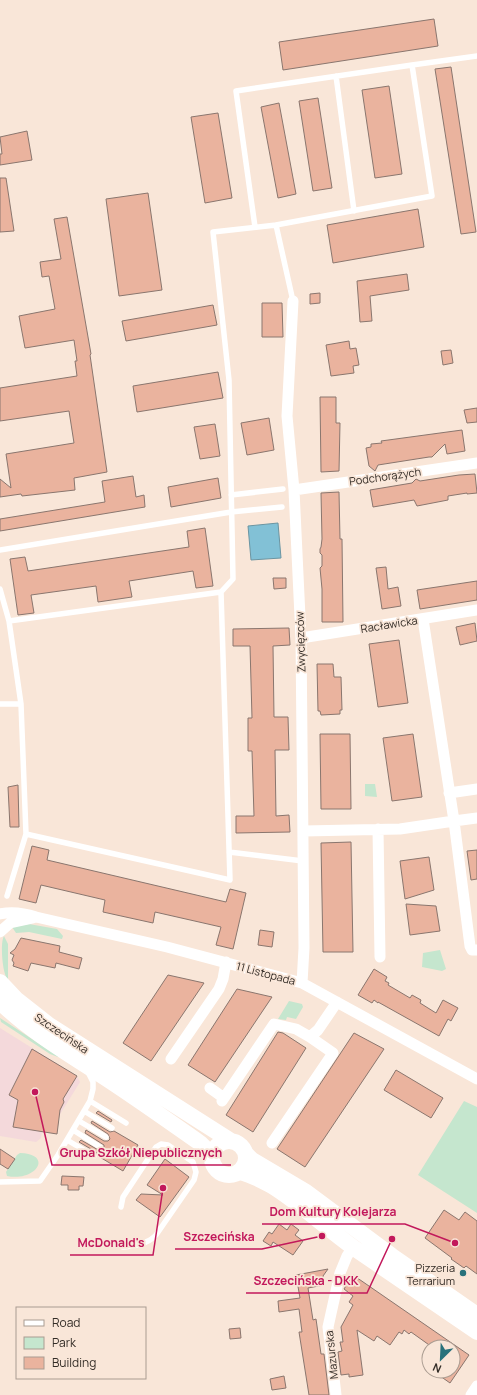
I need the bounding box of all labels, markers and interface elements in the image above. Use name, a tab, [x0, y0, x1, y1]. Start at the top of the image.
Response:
street label: Podchorążych	[348, 464, 422, 488]
street label: Zwycięzców	[291, 611, 309, 673]
street label: Racławicka	[359, 612, 419, 636]
street label: 11 Listopada	[235, 958, 297, 988]
street label: Szczecińska	[32, 1009, 92, 1057]
callout: Grupa Szkół Niepublicznych	[52, 1141, 231, 1165]
text: Grupa Szkół Niepublicznych	[60, 1144, 222, 1161]
callout: Dom Kultury Kolejarza	[262, 1200, 405, 1224]
text: Dom Kultury Kolejarza	[269, 1203, 397, 1220]
callout: Szczecińska	[175, 1225, 262, 1249]
text: Szczecińska	[183, 1228, 255, 1245]
callout: McDonald's	[70, 1231, 153, 1255]
text: McDonald's	[78, 1234, 145, 1251]
place label: Pizzeria Terrarium	[407, 1260, 455, 1288]
marker: Pizzeria Terrarium	[458, 1268, 468, 1278]
callout: Szczecińska - DKK	[246, 1269, 367, 1293]
text: Szczecińska - DKK	[253, 1272, 359, 1289]
legend	[16, 1307, 146, 1379]
text: Road	[52, 1314, 80, 1331]
street label: Mazurska	[321, 1330, 341, 1380]
text: Park	[52, 1334, 77, 1351]
north arrow	[421, 1339, 461, 1379]
text: Building	[52, 1354, 96, 1371]
text: N	[430, 1360, 443, 1377]

